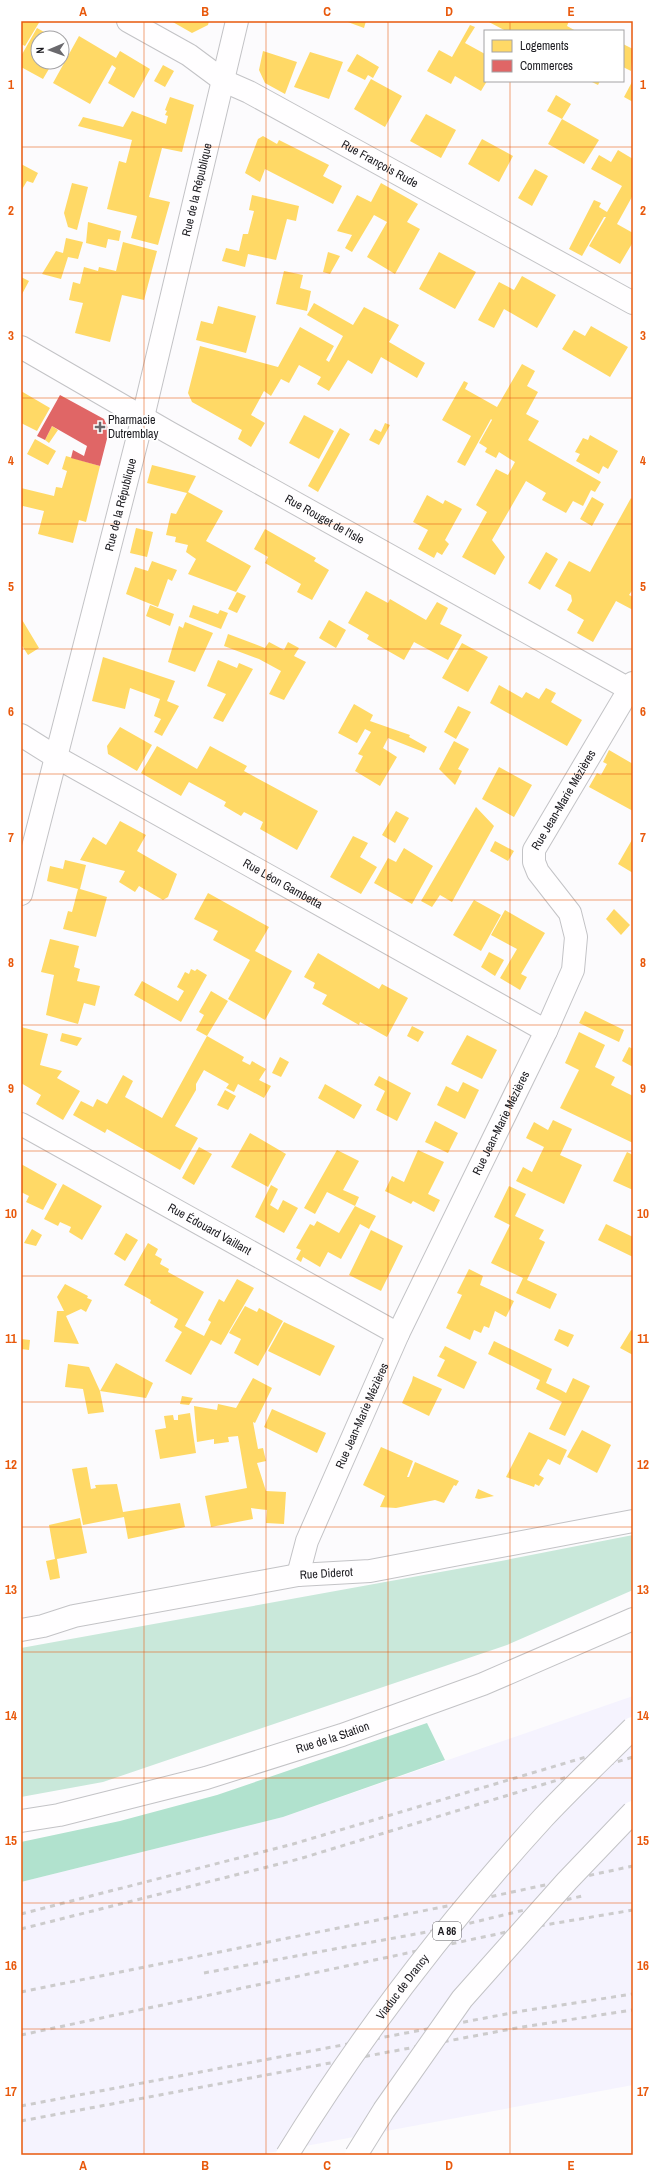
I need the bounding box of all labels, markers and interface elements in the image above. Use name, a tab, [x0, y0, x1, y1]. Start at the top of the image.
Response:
text: A	[79, 3, 87, 20]
text: B	[201, 3, 209, 20]
text: C	[323, 3, 331, 20]
text: D	[445, 3, 453, 20]
text: E	[567, 3, 575, 20]
north arrow	[30, 30, 70, 70]
legend	[484, 30, 624, 82]
text: Logements	[520, 38, 569, 54]
text: N	[33, 47, 47, 54]
text: Commerces	[520, 58, 573, 74]
text: 1	[8, 76, 14, 93]
text: 1	[640, 76, 646, 93]
street label: Rue François Rude	[338, 136, 421, 191]
street label: Rue de la République	[178, 141, 216, 238]
text: 2	[8, 202, 14, 219]
text: 2	[640, 202, 646, 219]
text: 3	[8, 327, 14, 344]
text: 3	[640, 327, 646, 344]
place label: Pharmacie Dutremblay	[108, 412, 158, 442]
marker: Pharmacie Dutremblay	[95, 422, 105, 432]
text: 4	[8, 452, 14, 469]
text: 4	[640, 452, 646, 469]
street label: Rue de la République	[101, 456, 140, 553]
street label: Rue Rouget de l'Isle	[282, 491, 367, 548]
text: 5	[8, 578, 14, 595]
text: 5	[640, 578, 646, 595]
text: 6	[8, 703, 14, 720]
text: 6	[640, 703, 646, 720]
street label: Rue Jean-Marie Mézières	[528, 747, 600, 853]
text: 7	[8, 829, 14, 846]
text: 7	[640, 829, 646, 846]
street label: Rue Léon Gambetta	[240, 855, 326, 913]
text: 8	[8, 954, 14, 971]
text: 8	[640, 954, 646, 971]
street label: Rue Jean-Marie Mézières	[469, 1068, 533, 1178]
text: 9	[8, 1080, 14, 1097]
text: 9	[640, 1080, 646, 1097]
street label: Rue Édouard Vaillant	[165, 1199, 254, 1259]
text: 10	[5, 1205, 17, 1222]
text: 10	[637, 1205, 649, 1222]
text: 11	[5, 1330, 17, 1347]
text: 11	[637, 1330, 649, 1347]
street label: Rue Jean-Marie Mézières	[332, 1360, 392, 1471]
text: 12	[5, 1456, 17, 1473]
text: 12	[637, 1456, 649, 1473]
street label: Rue Diderot	[299, 1564, 354, 1583]
text: 13	[5, 1581, 17, 1598]
text: 13	[637, 1581, 649, 1598]
text: 14	[5, 1707, 17, 1724]
text: 14	[637, 1707, 649, 1724]
street label: Rue de la Station	[294, 1718, 371, 1757]
text: 15	[5, 1832, 17, 1849]
text: 15	[637, 1832, 649, 1849]
road number: A 86	[433, 1922, 461, 1940]
street label: Viaduc de Drancy	[373, 1951, 433, 2023]
text: 16	[5, 1957, 17, 1974]
text: 16	[637, 1957, 649, 1974]
text: 17	[5, 2083, 17, 2100]
text: 17	[637, 2083, 649, 2100]
text: A	[79, 2157, 87, 2174]
text: B	[201, 2157, 209, 2174]
text: C	[323, 2157, 331, 2174]
text: D	[445, 2157, 453, 2174]
text: E	[567, 2157, 575, 2174]

